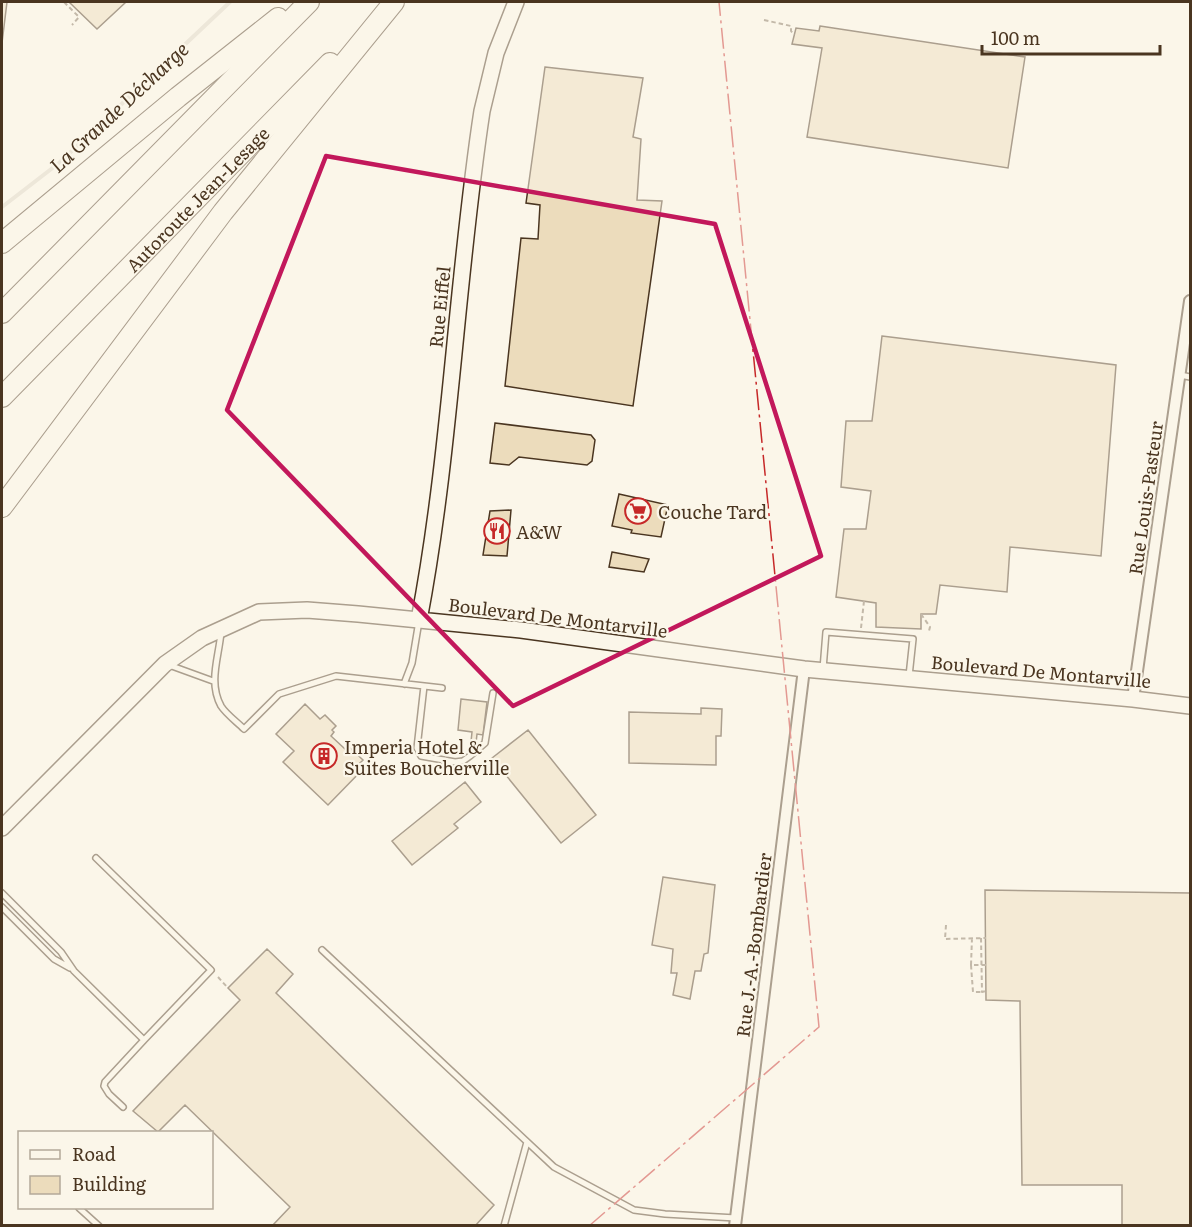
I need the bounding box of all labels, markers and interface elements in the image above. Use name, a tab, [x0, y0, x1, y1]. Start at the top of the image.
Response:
scale bar	[982, 18, 1160, 56]
text: 100 m	[991, 24, 1040, 51]
water label: La Grande Décharge	[42, 33, 194, 179]
street label: Autoroute Jean-Lesage	[119, 120, 275, 278]
street label: Rue Eiffel	[421, 265, 457, 349]
street label: Rue Louis-Pasteur	[1121, 419, 1169, 577]
supermarket icon: Couche Tard	[623, 496, 653, 526]
place label: Couche Tard	[658, 498, 767, 525]
restaurant icon: A&W	[482, 516, 512, 546]
place label: A&W	[516, 518, 563, 545]
street label: Boulevard De Montarville	[447, 590, 669, 644]
street label: Boulevard De Montarville	[930, 648, 1152, 694]
place label: Imperia Hotel & Suites Boucherville	[344, 733, 509, 781]
building icon: Imperia Hotel & Suites Boucherville	[309, 741, 339, 771]
street label: Rue J.-A.-Bombardier	[728, 851, 778, 1039]
legend	[18, 1131, 213, 1209]
text: Road	[72, 1140, 116, 1167]
text: Building	[72, 1170, 147, 1197]

